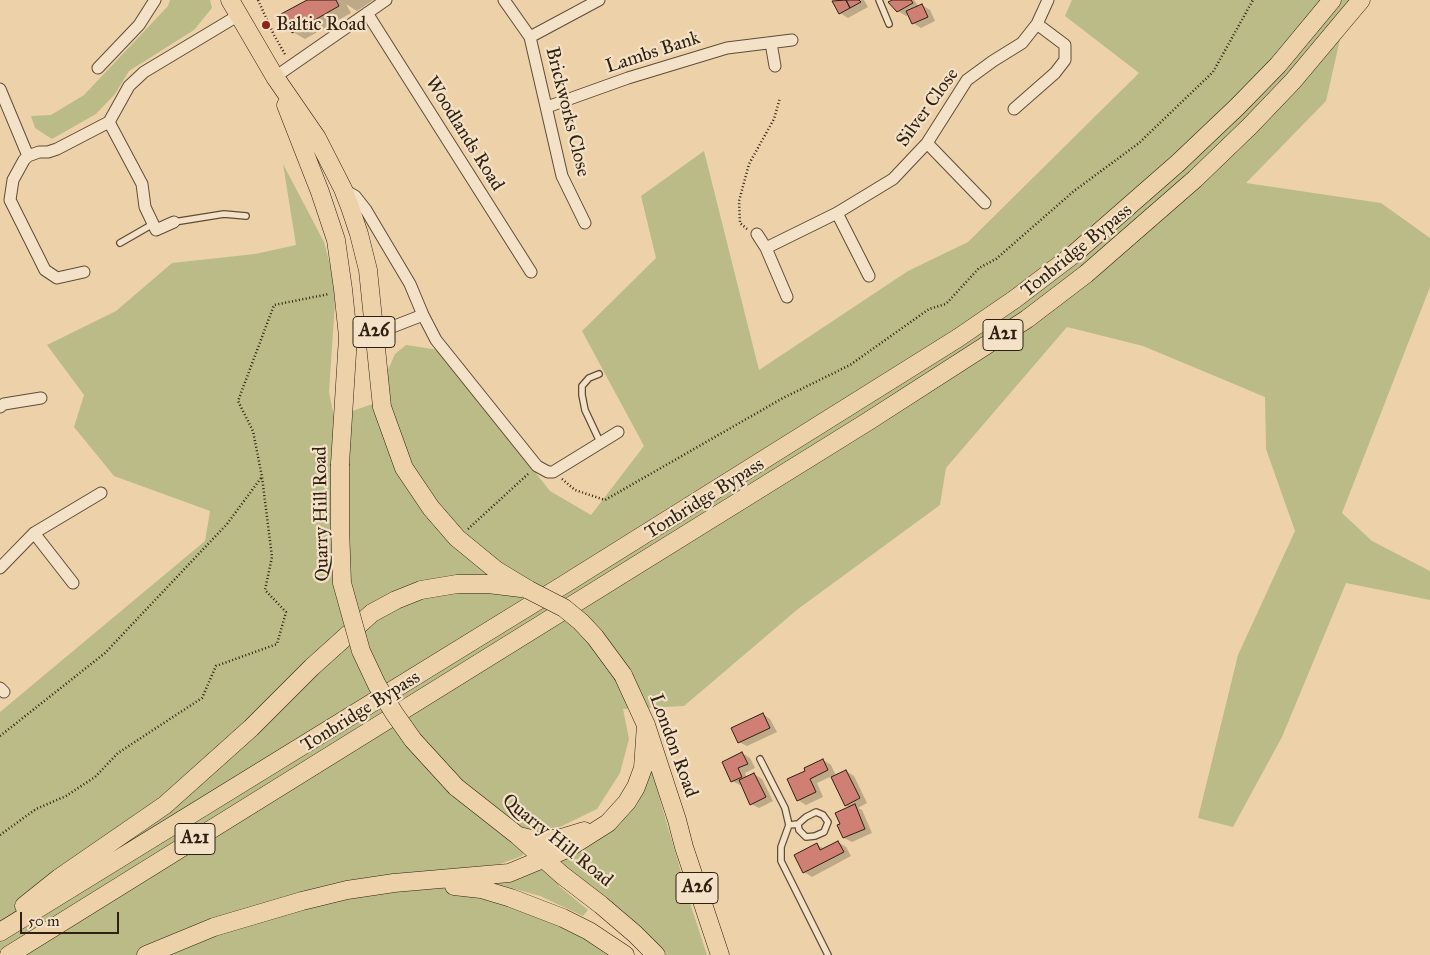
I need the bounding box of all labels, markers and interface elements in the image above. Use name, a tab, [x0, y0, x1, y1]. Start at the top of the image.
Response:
place label: Baltic Road	[276, 14, 366, 36]
marker: Baltic Road	[260, 19, 272, 31]
street label: Lambs Bank	[603, 27, 703, 79]
street label: Brickworks Close	[540, 45, 594, 179]
street label: Silver Close	[892, 64, 964, 152]
street label: Woodlands Road	[420, 73, 508, 195]
street label: Tonbridge Bypass	[1017, 199, 1137, 303]
road number: A26	[353, 316, 395, 348]
road number: A21	[983, 320, 1023, 350]
street label: Quarry Hill Road	[309, 446, 335, 582]
street label: Tonbridge Bypass	[641, 453, 769, 545]
street label: Tonbridge Bypass	[297, 666, 425, 758]
street label: London Road	[644, 691, 702, 801]
street label: Quarry Hill Road	[497, 790, 617, 892]
road number: A21	[175, 824, 215, 854]
road number: A26	[676, 872, 718, 904]
scale bar	[22, 902, 121, 934]
text: 50 m	[28, 912, 60, 930]

